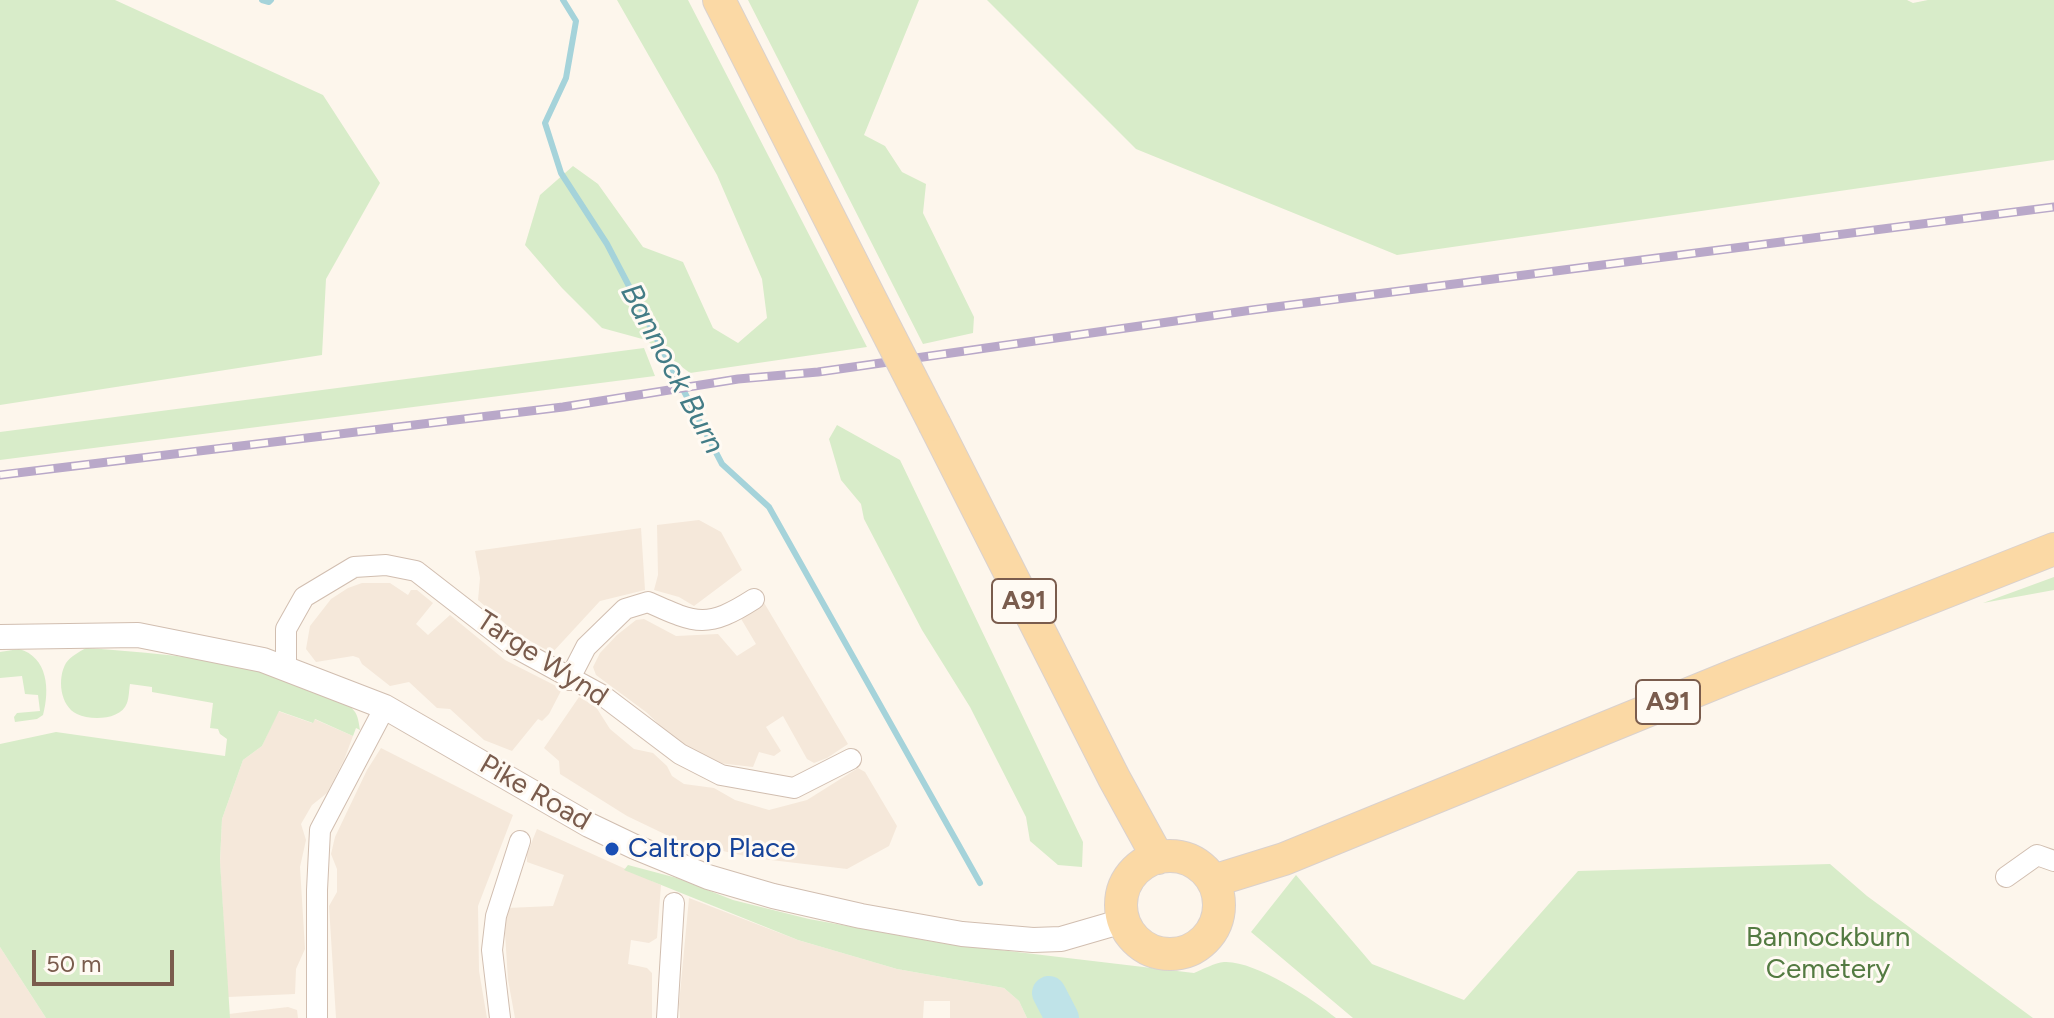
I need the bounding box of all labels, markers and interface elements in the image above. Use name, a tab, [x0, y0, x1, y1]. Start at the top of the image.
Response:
water label: Bannock Burn	[612, 278, 732, 460]
road number: A91	[992, 579, 1056, 623]
street label: Targe Wynd	[470, 604, 614, 714]
road number: A91	[1636, 680, 1700, 724]
street label: Pike Road	[473, 748, 597, 838]
place label: Caltrop Place	[628, 832, 795, 866]
marker: Caltrop Place	[603, 840, 621, 858]
park label: Bannockburn Cemetery	[1746, 921, 1910, 987]
scale bar	[36, 934, 178, 984]
text: 50 m	[46, 949, 102, 978]

